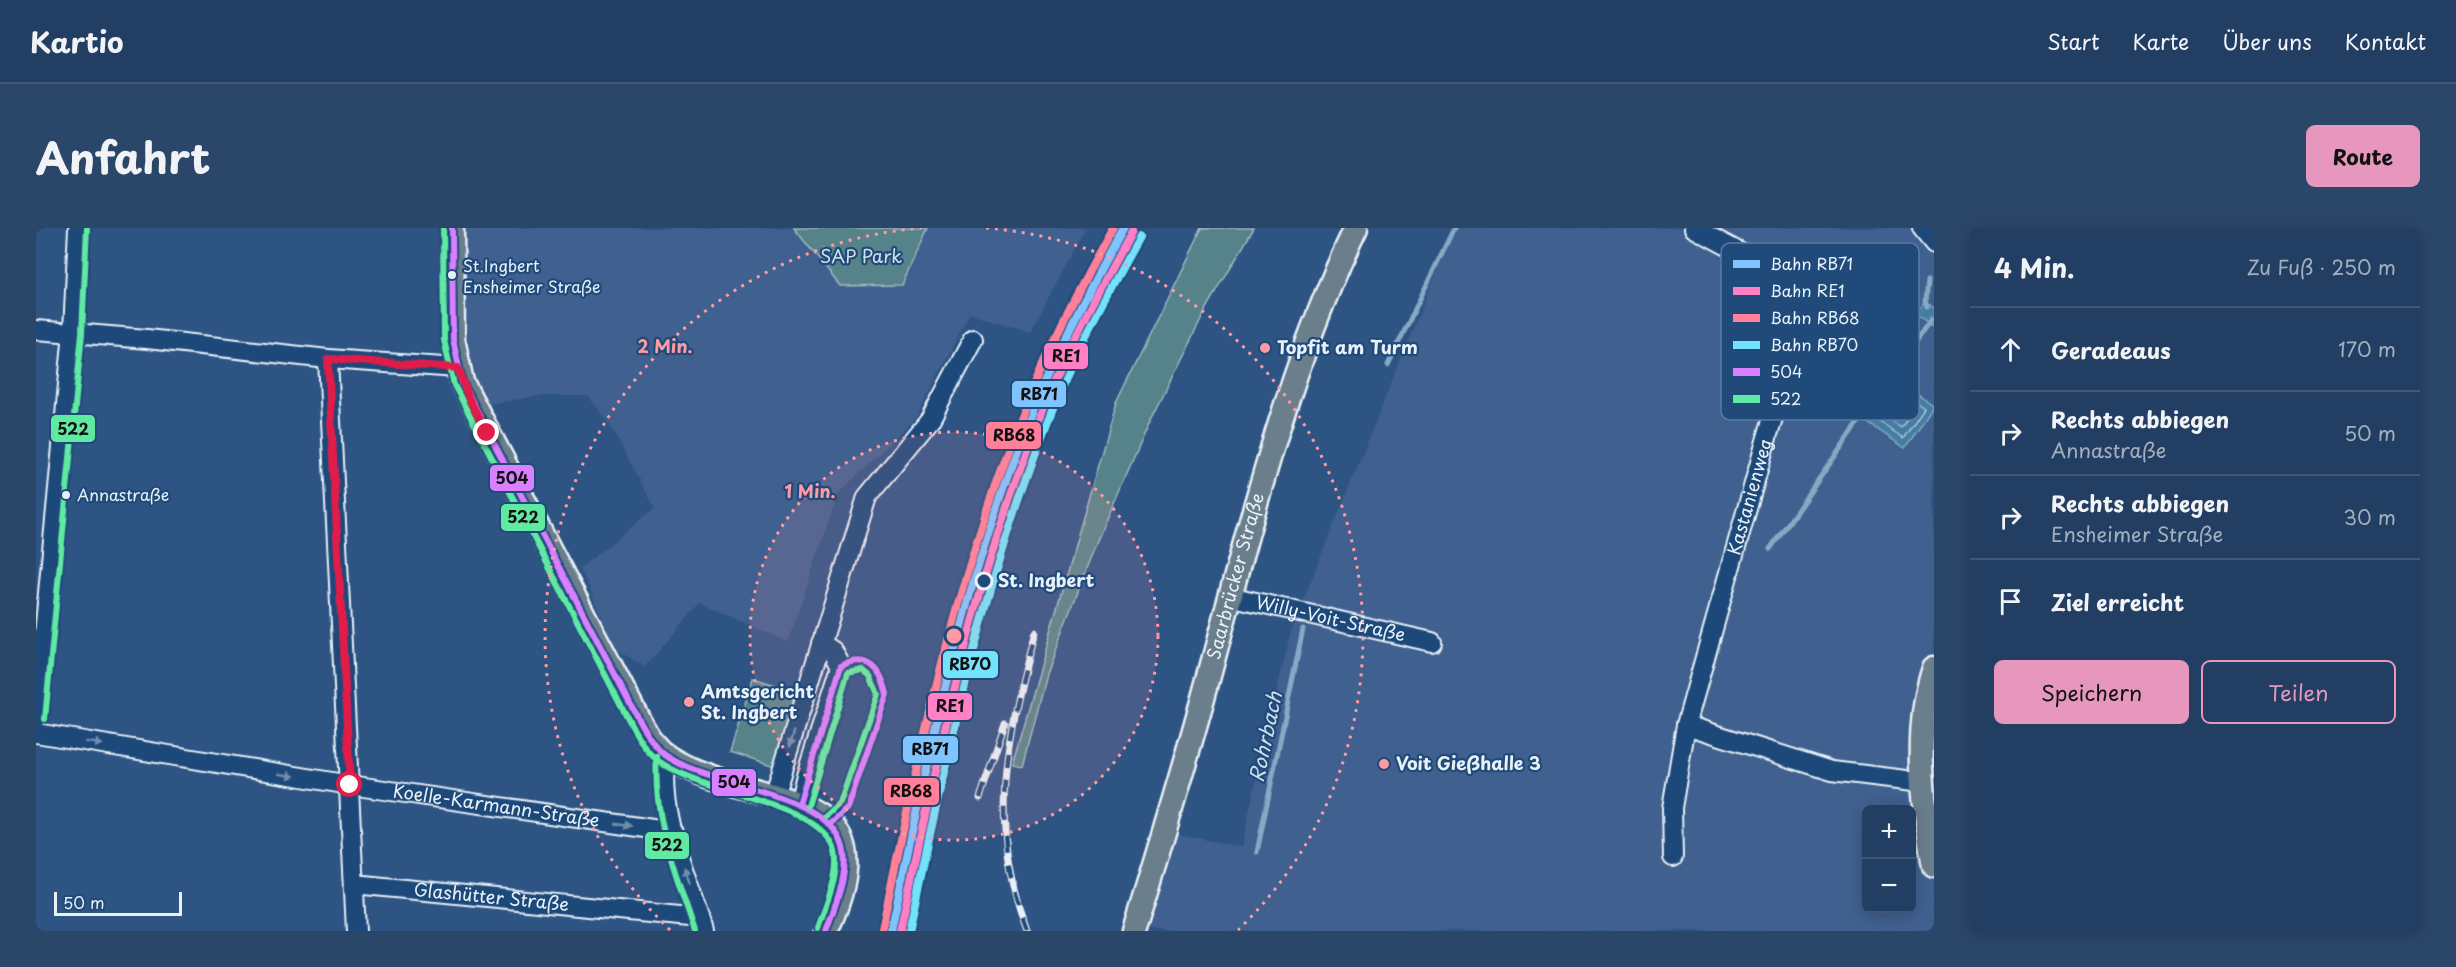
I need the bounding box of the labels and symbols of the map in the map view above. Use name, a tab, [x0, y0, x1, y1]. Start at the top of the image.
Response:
park label: SAP Park	[820, 242, 902, 269]
legend	[1721, 243, 1919, 420]
text: Bahn RB71	[1770, 251, 1853, 275]
place label: St.Ingbert Ensheimer Straße	[463, 253, 601, 298]
marker: St.Ingbert Ensheimer Straße	[446, 269, 458, 281]
text: Bahn RE1	[1770, 278, 1844, 302]
text: Bahn RB68	[1770, 305, 1860, 329]
text: 2 Min.	[637, 332, 693, 359]
text: Bahn RB70	[1770, 332, 1858, 356]
place label: Topfit am Turm	[1277, 333, 1418, 360]
marker: Topfit am Turm	[1258, 341, 1272, 355]
line badge: RE1	[1043, 342, 1089, 370]
text: RE1	[1052, 343, 1080, 367]
text: 504	[1770, 359, 1802, 383]
line badge: RB71	[1011, 380, 1067, 408]
text: RB71	[1020, 381, 1058, 405]
text: 522	[1770, 386, 1801, 410]
line badge: 522	[50, 414, 96, 443]
text: 522	[57, 416, 89, 440]
route end	[473, 419, 499, 445]
line badge: RB68	[985, 421, 1042, 450]
text: RB68	[993, 422, 1035, 446]
street label: Kastanienweg	[1720, 435, 1778, 558]
line badge: 504	[489, 464, 535, 492]
text: 504	[496, 465, 529, 489]
text: 1 Min.	[784, 477, 836, 504]
place label: Annastraße	[77, 482, 169, 506]
marker: Annastraße	[60, 489, 72, 501]
street label: Saarbrücker Straße	[1199, 489, 1270, 662]
line badge: 522	[500, 503, 546, 532]
text: 522	[507, 504, 539, 528]
place label: St. Ingbert	[998, 566, 1095, 593]
marker: St. Ingbert	[975, 572, 993, 590]
street label: Willy-Voit-Straße	[1253, 587, 1408, 648]
centre of rings	[944, 626, 964, 646]
line badge: RB70	[942, 650, 999, 679]
text: RB70	[949, 651, 991, 675]
place label: Amtsgericht St. Ingbert	[700, 677, 814, 725]
water label: Rohrbach	[1241, 688, 1289, 785]
line badge: RE1	[927, 692, 973, 721]
text: RE1	[936, 693, 964, 717]
marker: Amtsgericht St. Ingbert	[682, 695, 696, 709]
one-way arrow	[787, 730, 796, 748]
line badge: RB71	[902, 735, 959, 764]
text: RB71	[911, 736, 949, 760]
one-way arrow	[84, 739, 103, 748]
place label: Voit Gießhalle 3	[1396, 749, 1541, 776]
marker: Voit Gießhalle 3	[1377, 757, 1391, 771]
line badge: 504	[711, 768, 757, 797]
text: 504	[718, 769, 751, 793]
one-way arrow	[277, 771, 296, 780]
route start	[336, 771, 362, 797]
street label: Koelle-Karmann-Straße	[391, 776, 601, 833]
line badge: RB68	[883, 777, 940, 806]
text: RB68	[890, 778, 932, 802]
one-way arrow	[615, 820, 634, 829]
line badge: 522	[644, 831, 690, 860]
text: 522	[651, 832, 683, 856]
one-way arrow	[682, 866, 691, 884]
street label: Glashütter Straße	[413, 875, 570, 917]
scale bar	[54, 889, 182, 916]

